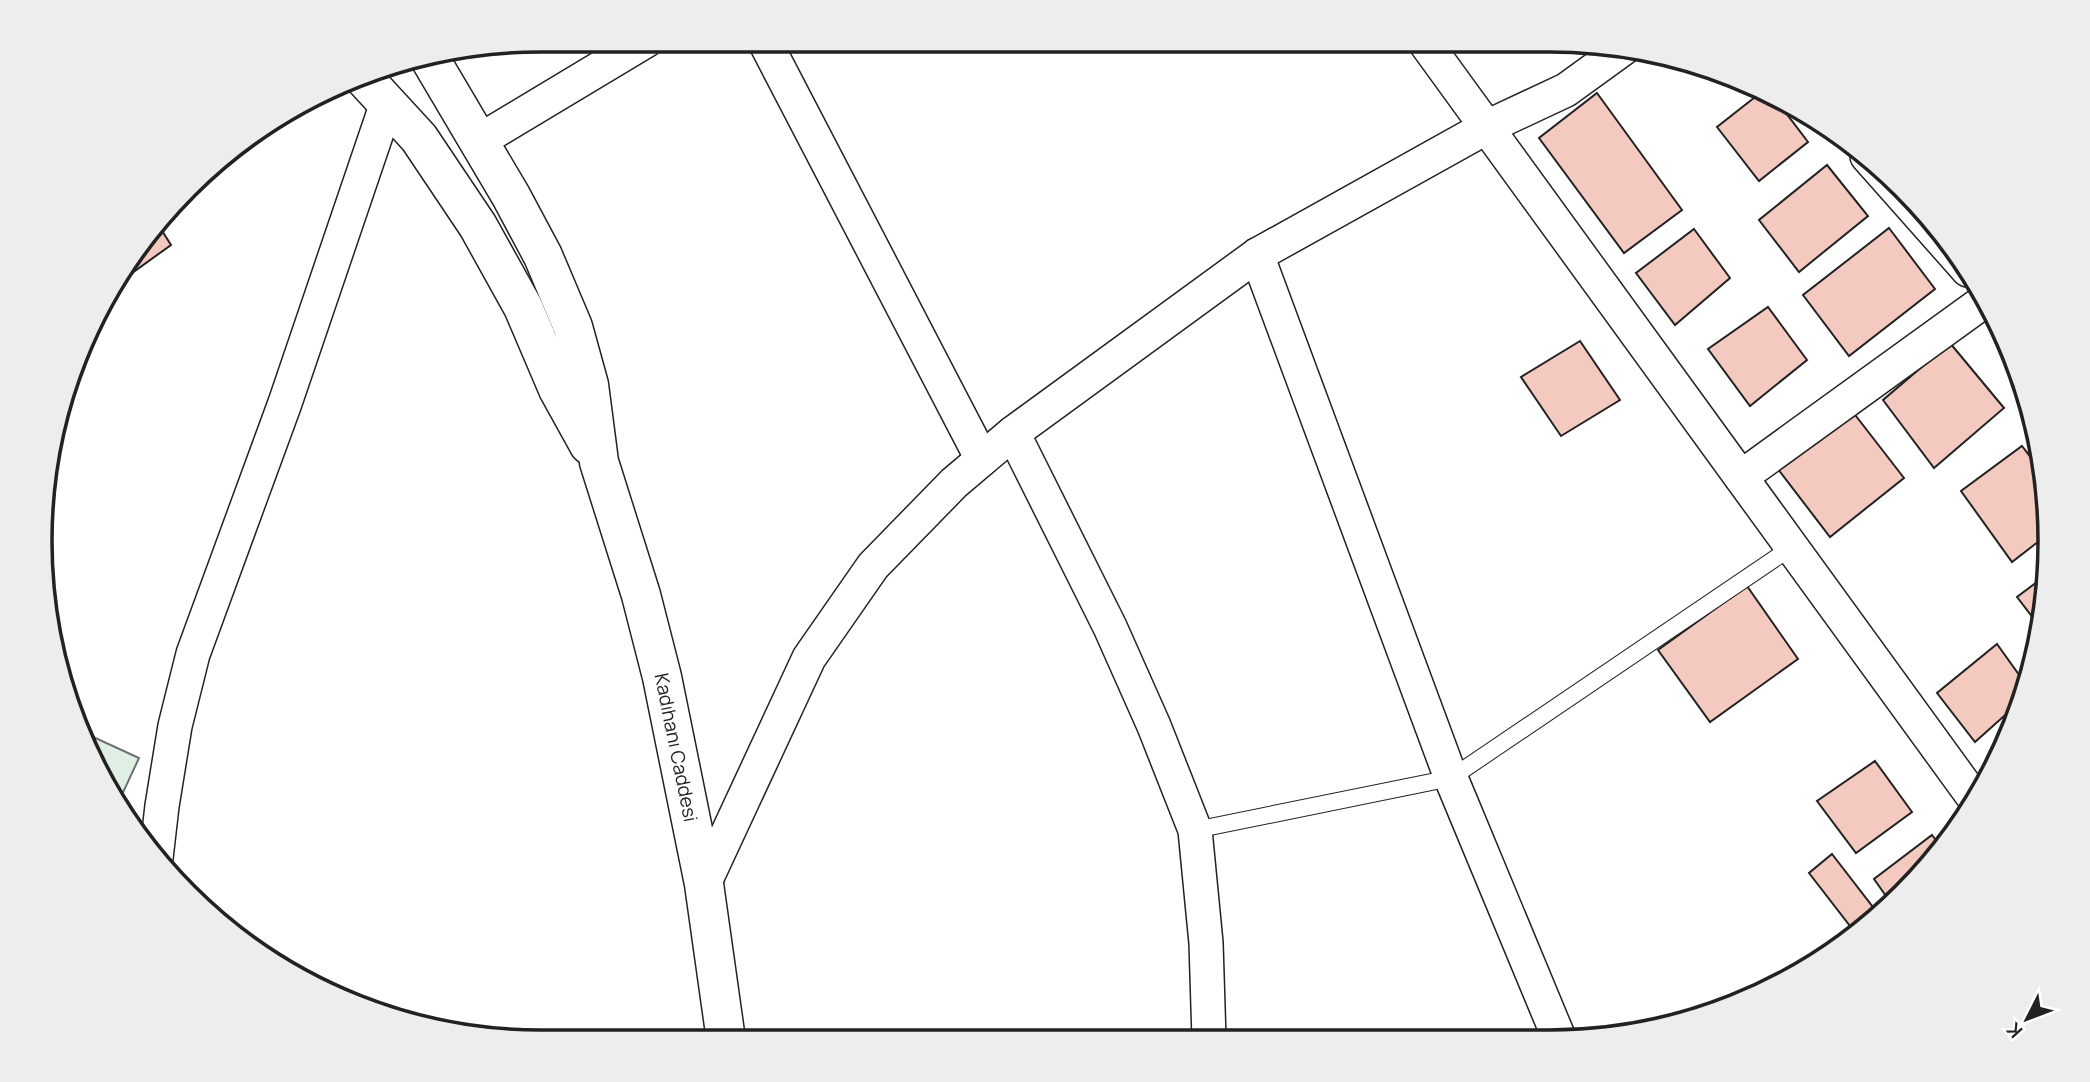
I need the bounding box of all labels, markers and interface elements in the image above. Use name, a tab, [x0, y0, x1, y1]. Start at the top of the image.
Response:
street label: Kadıhanı Caddesi	[649, 671, 704, 824]
north arrow	[1992, 984, 2062, 1054]
text: K	[2000, 1017, 2028, 1044]

